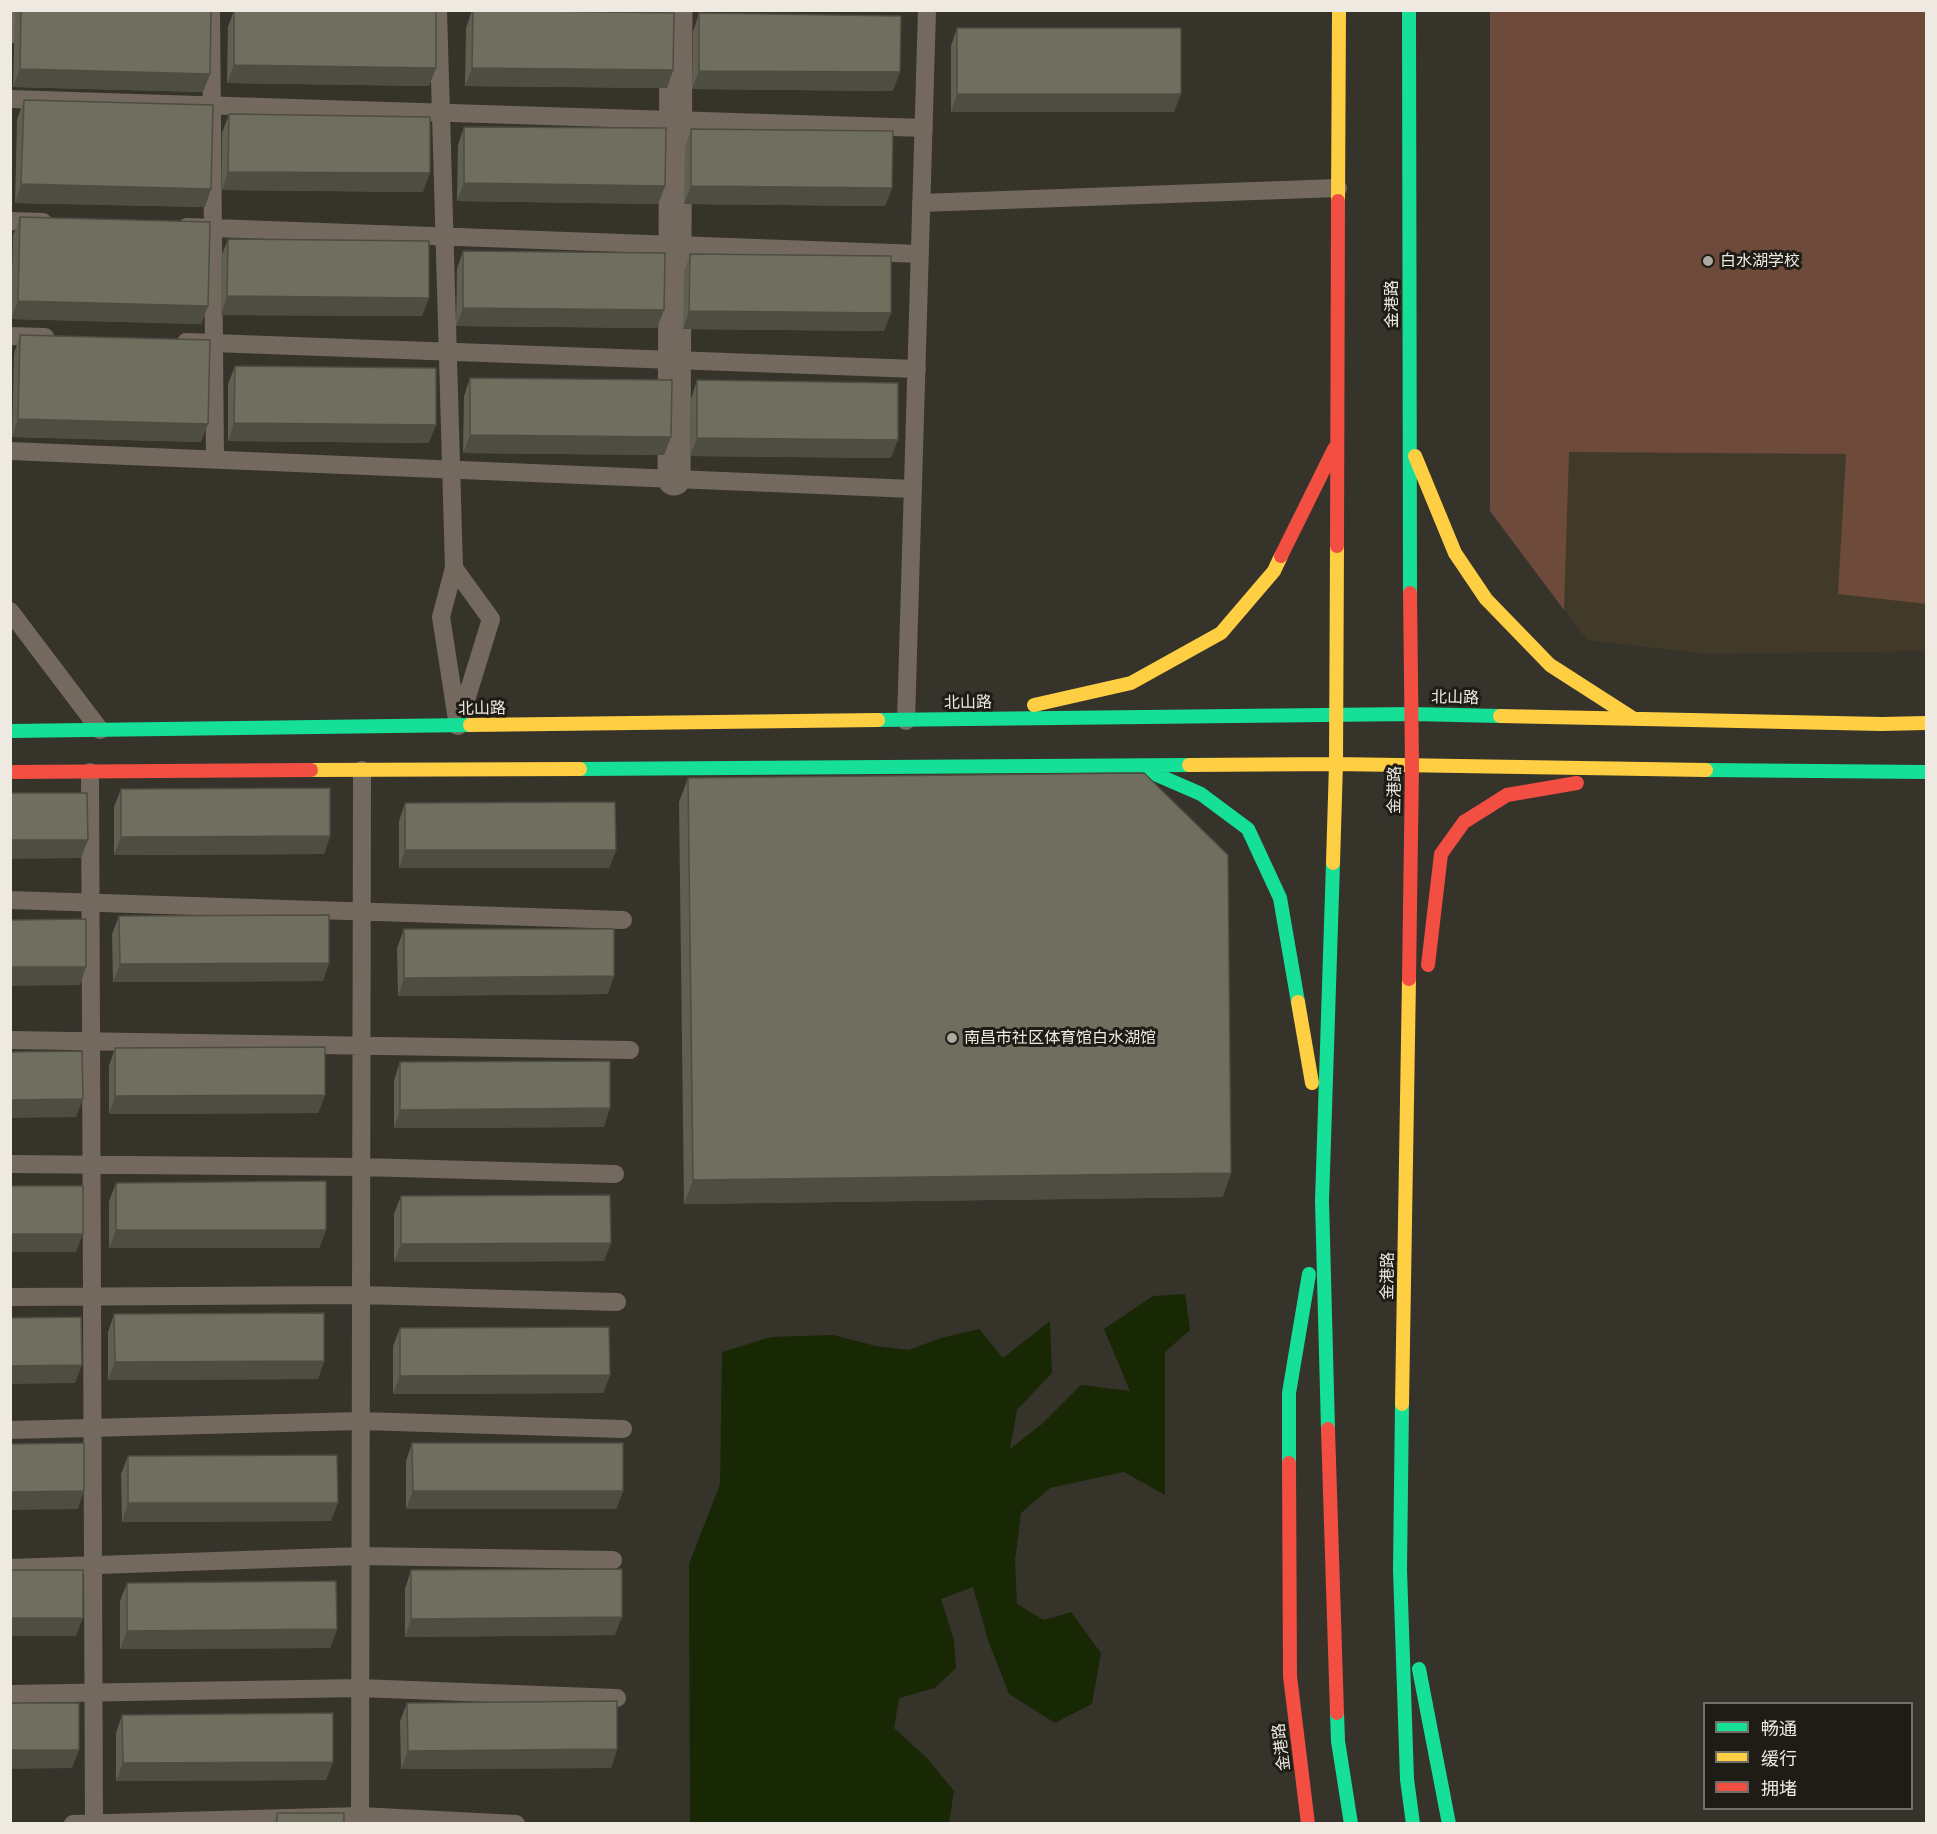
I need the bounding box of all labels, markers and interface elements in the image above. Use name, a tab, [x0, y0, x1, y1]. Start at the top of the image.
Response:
place label: 白水湖学校	[1720, 251, 1800, 271]
marker: 白水湖学校	[1701, 254, 1715, 268]
street label: 金港路	[1382, 280, 1402, 328]
street label: 北山路	[1431, 688, 1479, 708]
street label: 北山路	[944, 693, 992, 713]
street label: 北山路	[458, 699, 506, 719]
street label: 金港路	[1385, 766, 1405, 814]
place label: 南昌市社区体育馆白水湖馆	[964, 1028, 1156, 1048]
marker: 南昌市社区体育馆白水湖馆	[945, 1031, 959, 1045]
street label: 金港路	[1378, 1252, 1398, 1300]
legend	[1703, 1702, 1913, 1810]
text: 畅通	[1761, 1716, 1797, 1740]
street label: 金港路	[1270, 1722, 1294, 1772]
text: 缓行	[1761, 1746, 1797, 1770]
text: 拥堵	[1761, 1776, 1797, 1800]

